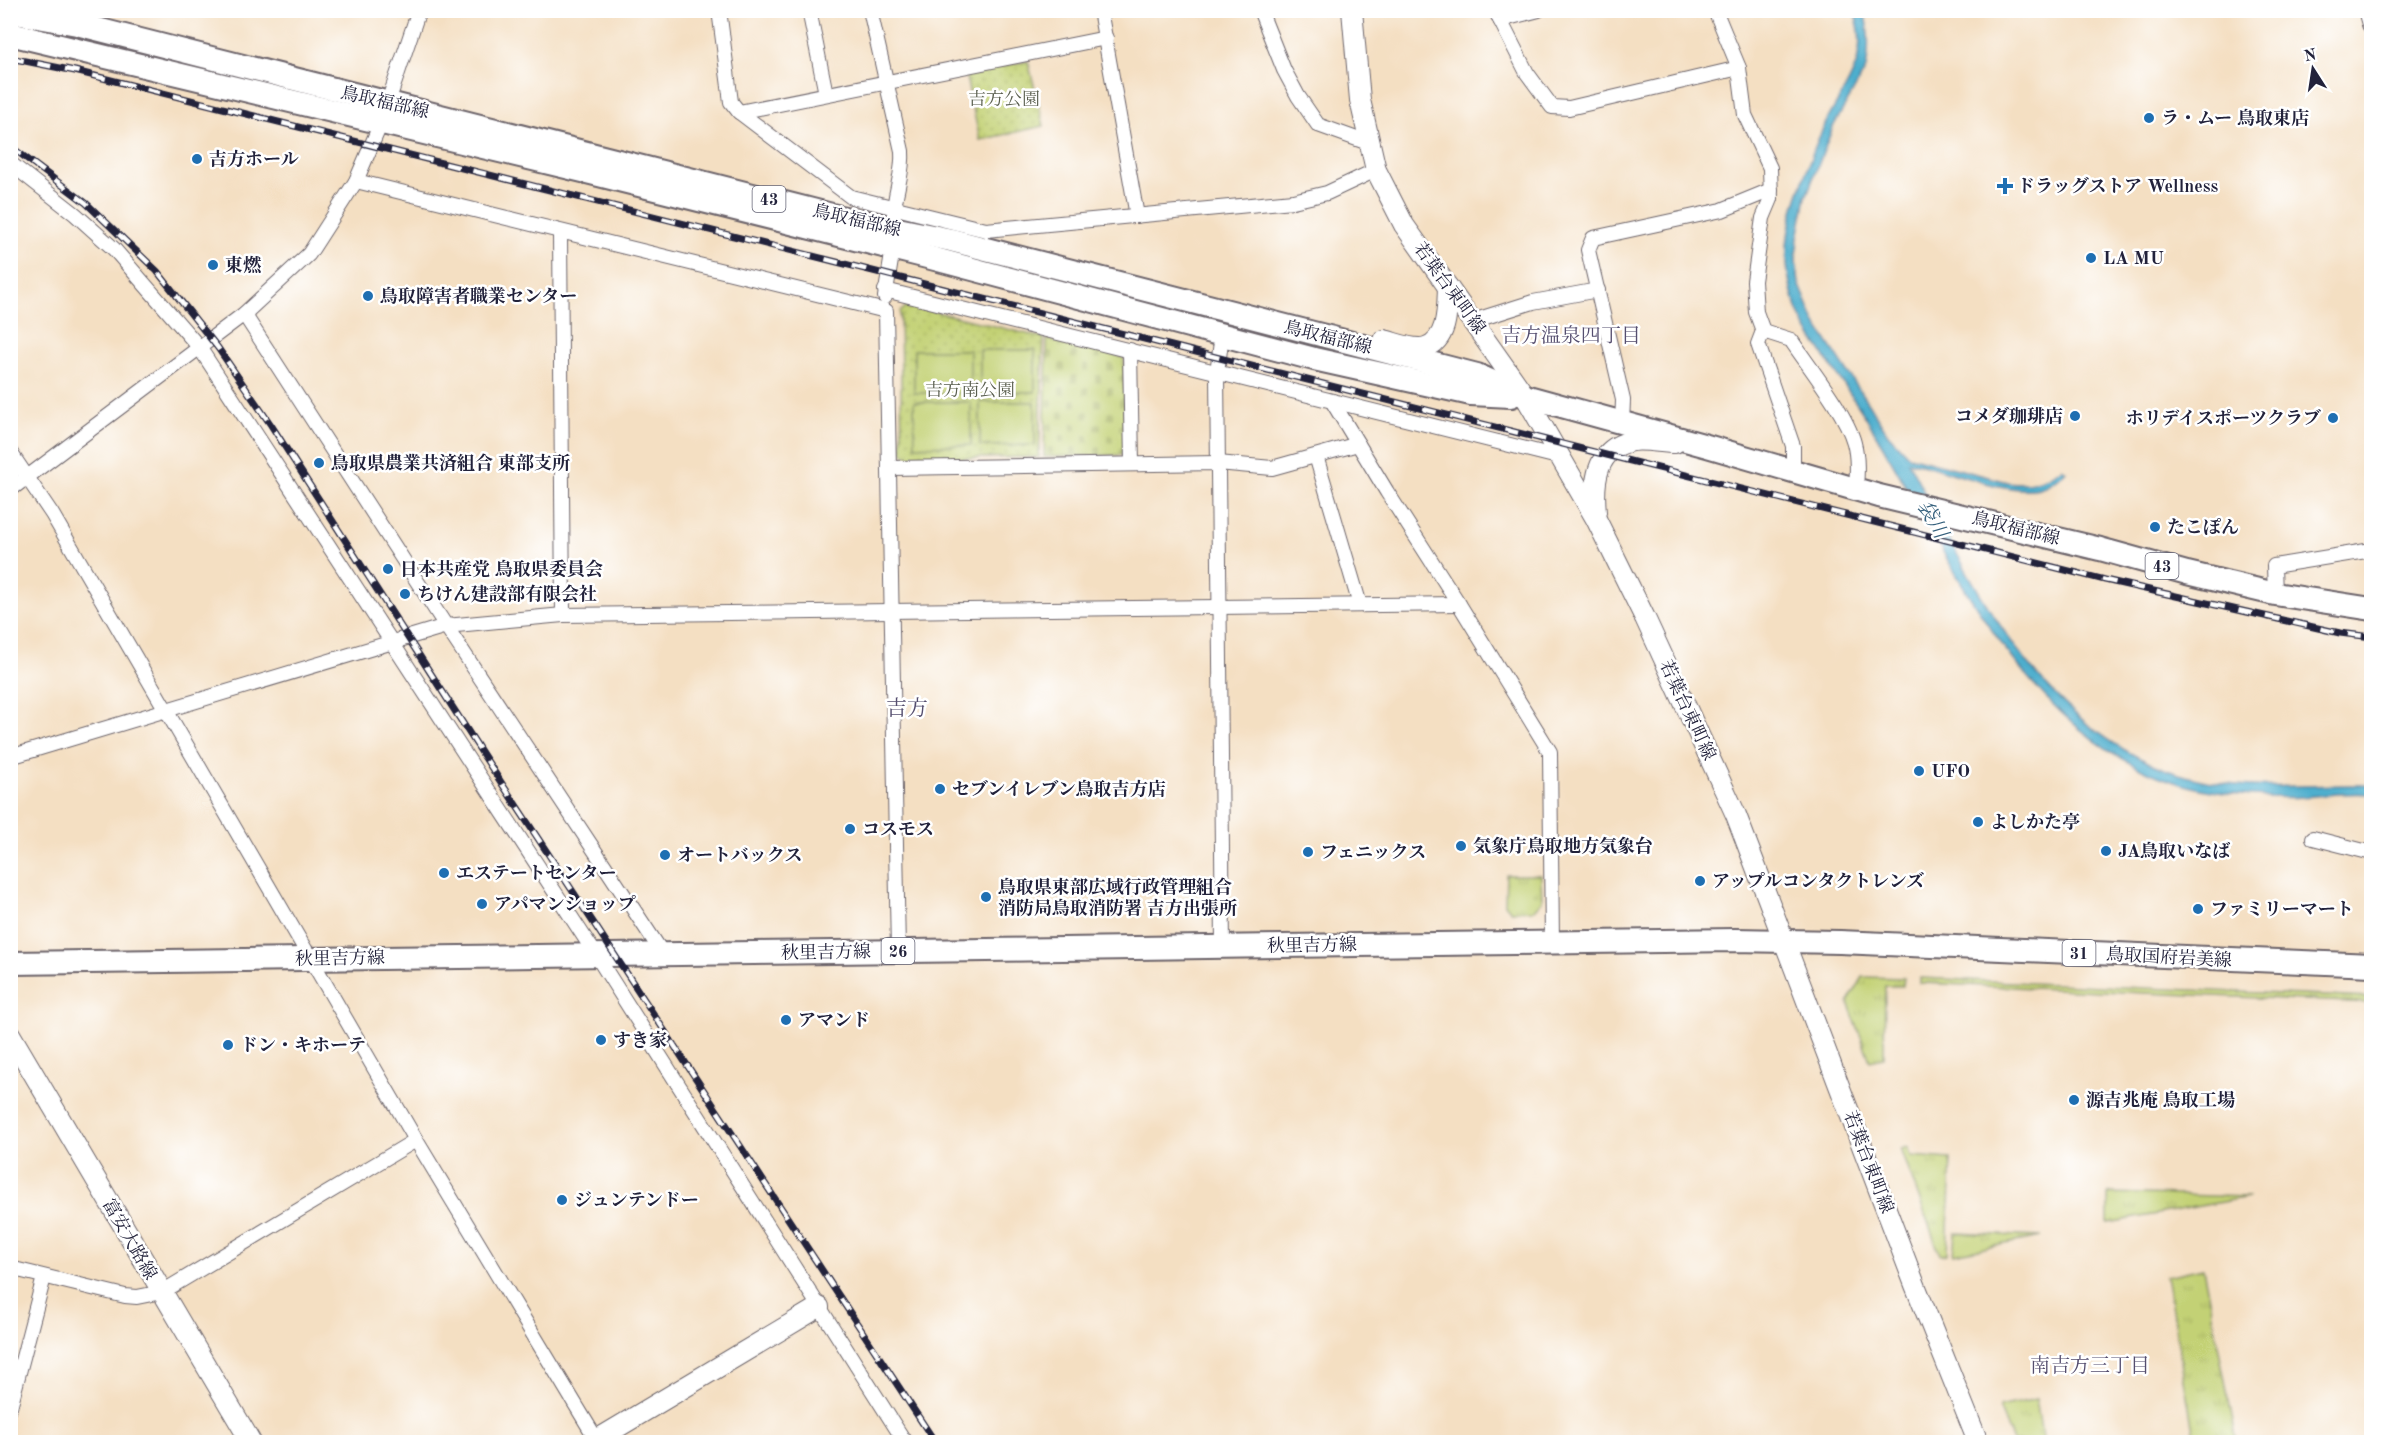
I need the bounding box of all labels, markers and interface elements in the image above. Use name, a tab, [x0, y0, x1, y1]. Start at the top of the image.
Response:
north arrow	[2283, 39, 2343, 99]
text: N	[2303, 47, 2319, 65]
street label: 鳥取福部線	[339, 82, 431, 122]
park label: 吉方公園	[968, 89, 1040, 109]
place label: ラ・ムー 鳥取東店	[2161, 108, 2309, 128]
marker: ラ・ムー 鳥取東店	[2142, 111, 2156, 125]
place label: 吉方ホール	[209, 149, 299, 169]
marker: 吉方ホール	[190, 152, 204, 166]
place label: ドラッグストア Wellness	[2017, 176, 2218, 196]
marker: ドラッグストア Wellness	[1998, 179, 2012, 193]
road number: 43	[752, 186, 786, 212]
street label: 鳥取福部線	[811, 200, 903, 240]
street label: 若葉台東町線	[1410, 238, 1490, 338]
place label: LA MU	[2103, 250, 2164, 268]
marker: LA MU	[2084, 251, 2098, 265]
place label: 東燃	[225, 255, 262, 275]
marker: 東燃	[206, 258, 220, 272]
place label: 鳥取障害者職業センター	[380, 286, 577, 306]
marker: 鳥取障害者職業センター	[361, 289, 375, 303]
street label: 鳥取福部線	[1282, 316, 1374, 358]
district label: 吉方温泉四丁目	[1501, 325, 1641, 347]
park label: 吉方南公園	[925, 380, 1015, 400]
place label: コメダ珈琲店	[1955, 406, 2063, 426]
place label: ホリデイスポーツクラブ	[2126, 408, 2321, 428]
marker: コメダ珈琲店	[2068, 409, 2082, 423]
marker: ホリデイスポーツクラブ	[2326, 411, 2340, 425]
place label: 鳥取県農業共済組合 東部支所	[331, 453, 570, 473]
marker: 鳥取県農業共済組合 東部支所	[312, 456, 326, 470]
water label: 袋川	[1913, 497, 1953, 544]
street label: 鳥取福部線	[1970, 507, 2062, 549]
place label: たこぽん	[2167, 518, 2239, 537]
marker: たこぽん	[2148, 520, 2162, 534]
road number: 43	[2146, 553, 2178, 579]
place label: 日本共産党 鳥取県委員会	[400, 559, 603, 579]
marker: 日本共産党 鳥取県委員会	[381, 562, 395, 576]
place label: ちけん建設部有限会社	[417, 584, 597, 604]
marker: ちけん建設部有限会社	[398, 587, 412, 601]
street label: 若葉台東町線	[1656, 657, 1720, 763]
district label: 吉方	[886, 697, 928, 720]
place label: UFO	[1931, 763, 1970, 781]
marker: UFO	[1912, 764, 1926, 778]
place label: セブンイレブン鳥取吉方店	[952, 779, 1166, 799]
marker: セブンイレブン鳥取吉方店	[933, 782, 947, 796]
place label: よしかた亭	[1990, 812, 2080, 832]
marker: よしかた亭	[1971, 815, 1985, 829]
place label: コスモス	[862, 821, 934, 839]
marker: コスモス	[843, 822, 857, 836]
place label: 気象庁鳥取地方気象台	[1473, 836, 1653, 856]
marker: 気象庁鳥取地方気象台	[1454, 839, 1468, 853]
place label: JA鳥取いなば	[2118, 841, 2230, 861]
place label: フェニックス	[1320, 843, 1426, 862]
marker: JA鳥取いなば	[2099, 844, 2113, 858]
marker: フェニックス	[1301, 845, 1315, 859]
place label: オートバックス	[677, 846, 802, 865]
marker: オートバックス	[658, 848, 672, 862]
place label: エステートセンター	[456, 864, 616, 883]
marker: エステートセンター	[437, 866, 451, 880]
place label: アップルコンタクトレンズ	[1712, 871, 1924, 891]
marker: アップルコンタクトレンズ	[1693, 874, 1707, 888]
place label: 鳥取県東部広域行政管理組合 消防局鳥取消防署 吉方出張所	[998, 877, 1237, 918]
marker: 鳥取県東部広域行政管理組合 消防局鳥取消防署 吉方出張所	[979, 890, 993, 904]
place label: アパマンショップ	[494, 895, 636, 914]
marker: アパマンショップ	[475, 897, 489, 911]
place label: ファミリーマート	[2210, 900, 2354, 919]
marker: ファミリーマート	[2191, 902, 2205, 916]
street label: 秋里吉方線	[1267, 934, 1357, 956]
road number: 26	[882, 938, 914, 964]
road number: 31	[2062, 940, 2096, 966]
street label: 秋里吉方線	[781, 941, 871, 963]
street label: 鳥取国府岩美線	[2106, 944, 2232, 970]
street label: 秋里吉方線	[295, 947, 385, 969]
place label: アマンド	[798, 1011, 870, 1030]
marker: アマンド	[779, 1013, 793, 1027]
place label: すき家	[613, 1030, 667, 1050]
marker: すき家	[594, 1033, 608, 1047]
place label: ドン・キホーテ	[240, 1036, 366, 1055]
marker: ドン・キホーテ	[221, 1038, 235, 1052]
place label: 源吉兆庵 鳥取工場	[2086, 1090, 2235, 1110]
marker: 源吉兆庵 鳥取工場	[2067, 1093, 2081, 1107]
street label: 若葉台東町線	[1840, 1108, 1898, 1216]
place label: ジュンテンドー	[574, 1191, 699, 1210]
marker: ジュンテンドー	[555, 1193, 569, 1207]
street label: 富安大路線	[99, 1195, 161, 1283]
district label: 南吉方三丁目	[2030, 1355, 2150, 1377]

